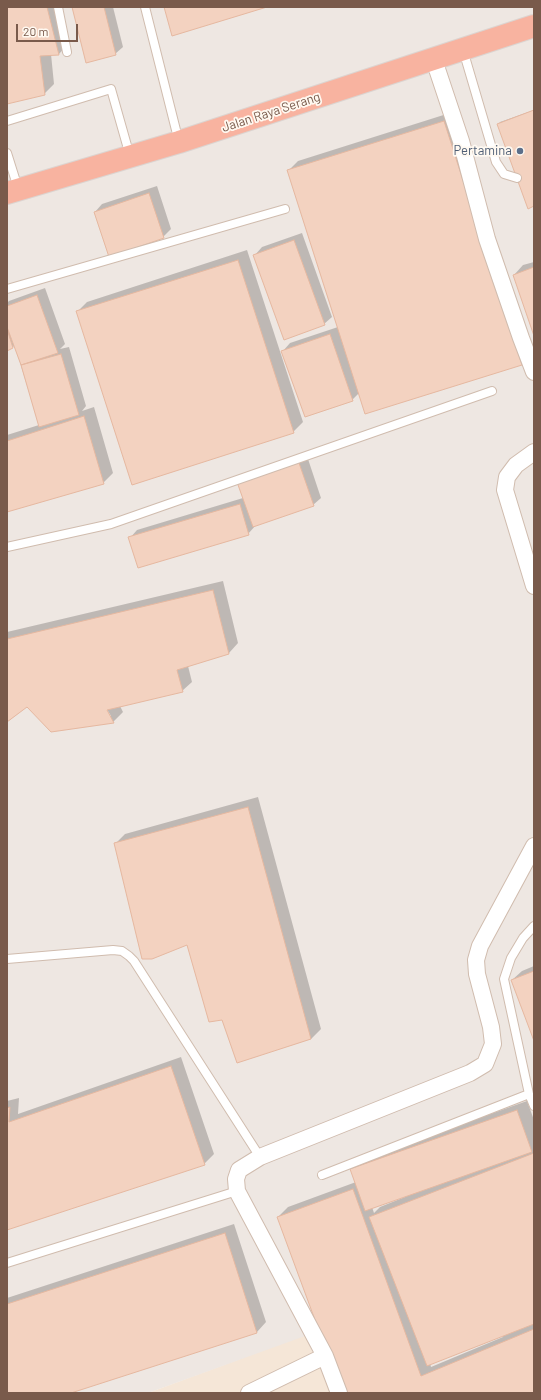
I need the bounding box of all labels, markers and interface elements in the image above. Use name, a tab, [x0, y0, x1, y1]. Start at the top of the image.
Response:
scale bar	[18, 16, 80, 42]
text: 20 m	[23, 24, 49, 38]
street label: Jalan Raya Serang	[220, 89, 322, 135]
place label: Pertamina	[454, 143, 512, 159]
marker: Pertamina	[515, 146, 525, 156]

